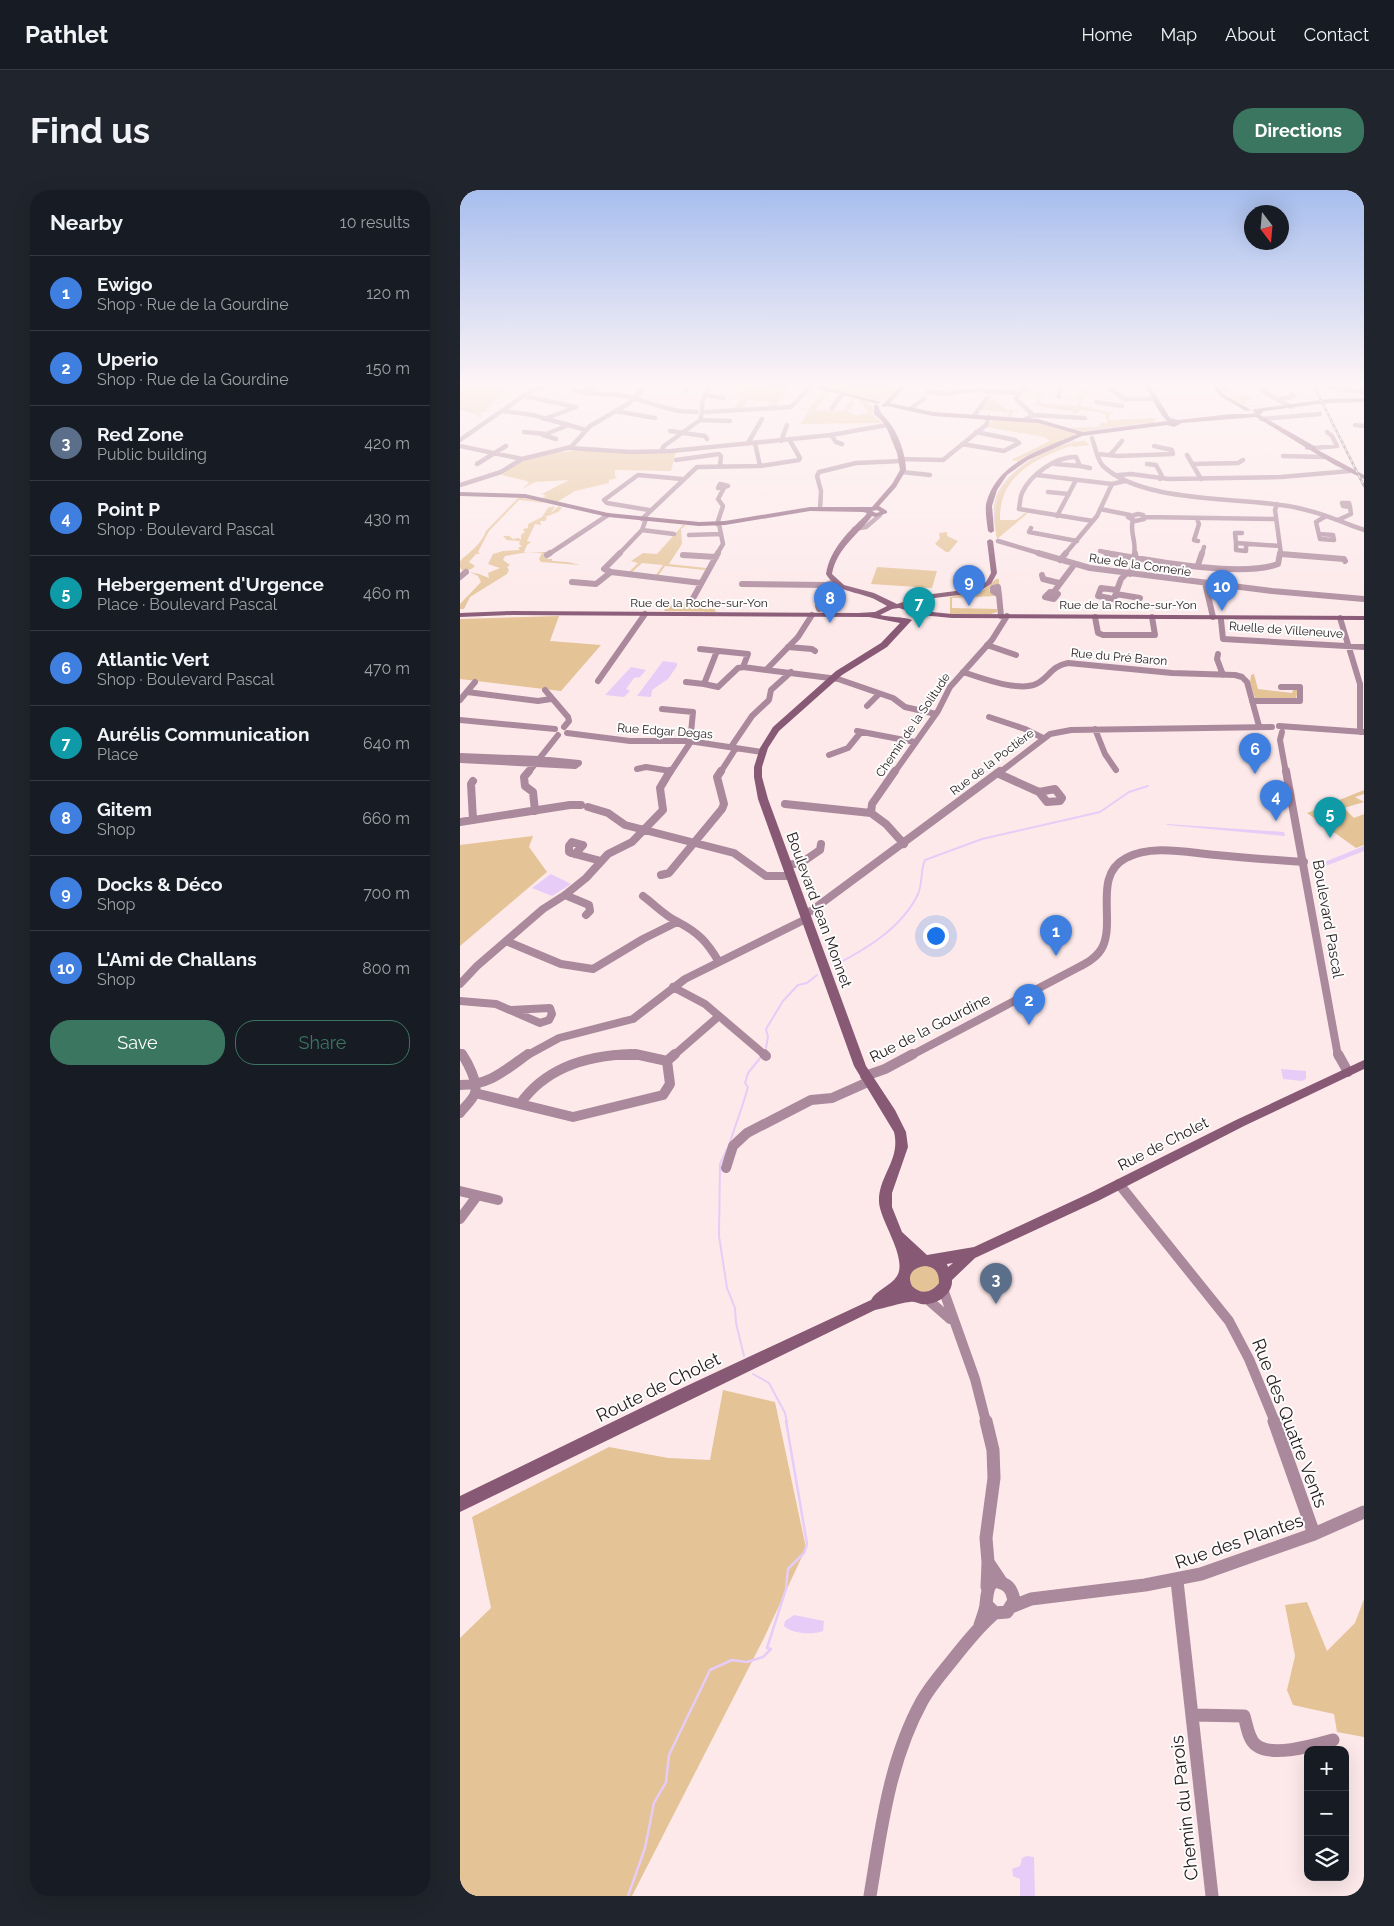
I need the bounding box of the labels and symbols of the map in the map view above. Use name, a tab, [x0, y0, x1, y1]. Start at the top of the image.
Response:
north arrow	[1244, 205, 1289, 250]
street label: Rue de la Cornerie	[1088, 551, 1192, 579]
pin: 9	[953, 565, 985, 606]
pin: 10	[1206, 570, 1238, 611]
pin: 8	[814, 582, 846, 623]
pin: 7	[903, 587, 935, 628]
street label: Rue de la Roche-sur-Yon	[630, 596, 768, 610]
street label: Rue de la Roche-sur-Yon	[1059, 598, 1197, 612]
street label: Ruelle de Villeneuve	[1228, 619, 1344, 641]
street label: Rue du Pré Baron	[1070, 646, 1168, 668]
street label: Chemin de la Solitude	[873, 670, 953, 780]
street label: Rue Edgar Degas	[617, 721, 714, 741]
street label: Rue de la Poctière	[947, 726, 1037, 798]
pin: 6	[1239, 733, 1271, 774]
pin: 4	[1260, 780, 1292, 821]
pin: 5	[1314, 797, 1346, 838]
street label: Boulevard Jean Monnet	[782, 830, 856, 990]
street label: Boulevard Pascal	[1309, 858, 1347, 980]
pin: 1	[1040, 915, 1072, 956]
your location	[923, 923, 949, 949]
pin: 2	[1013, 984, 1045, 1025]
street label: Rue de la Gourdine	[867, 990, 994, 1066]
street label: Rue de Cholet	[1115, 1114, 1211, 1174]
pin: 3	[980, 1263, 1012, 1304]
street label: Rue des Quatre Vents	[1248, 1335, 1332, 1511]
street label: Route de Cholet	[593, 1348, 723, 1426]
street label: Rue des Plantes	[1172, 1509, 1306, 1573]
street label: Chemin du Parois	[1166, 1734, 1202, 1882]

